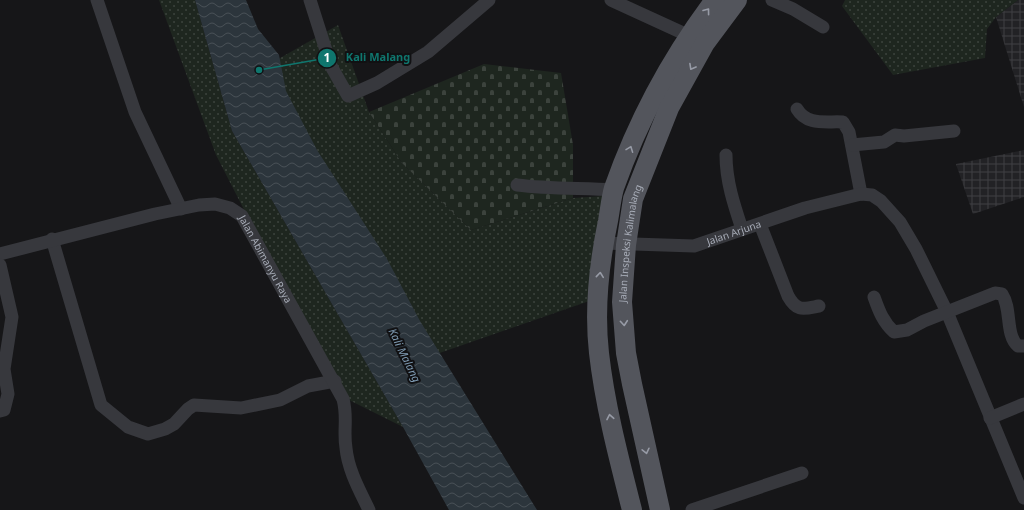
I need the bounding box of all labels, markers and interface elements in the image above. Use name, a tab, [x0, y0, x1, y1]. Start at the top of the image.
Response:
one-way arrow	[702, 9, 709, 16]
callout: Kali Malang	[317, 46, 418, 69]
text: 1	[324, 49, 330, 66]
text: Kali Malang	[346, 49, 410, 64]
one-way arrow	[689, 63, 696, 70]
one-way arrow	[625, 145, 633, 152]
street label: Jalan Inspeksi Kalimalang	[615, 182, 645, 304]
street label: Jalan Abimanyu Raya	[235, 212, 296, 305]
street label: Jalan Arjuna	[704, 217, 763, 249]
one-way arrow	[595, 272, 604, 278]
one-way arrow	[619, 320, 628, 326]
water label: Kali Malang	[385, 326, 425, 385]
one-way arrow	[607, 414, 615, 421]
one-way arrow	[642, 448, 650, 454]

